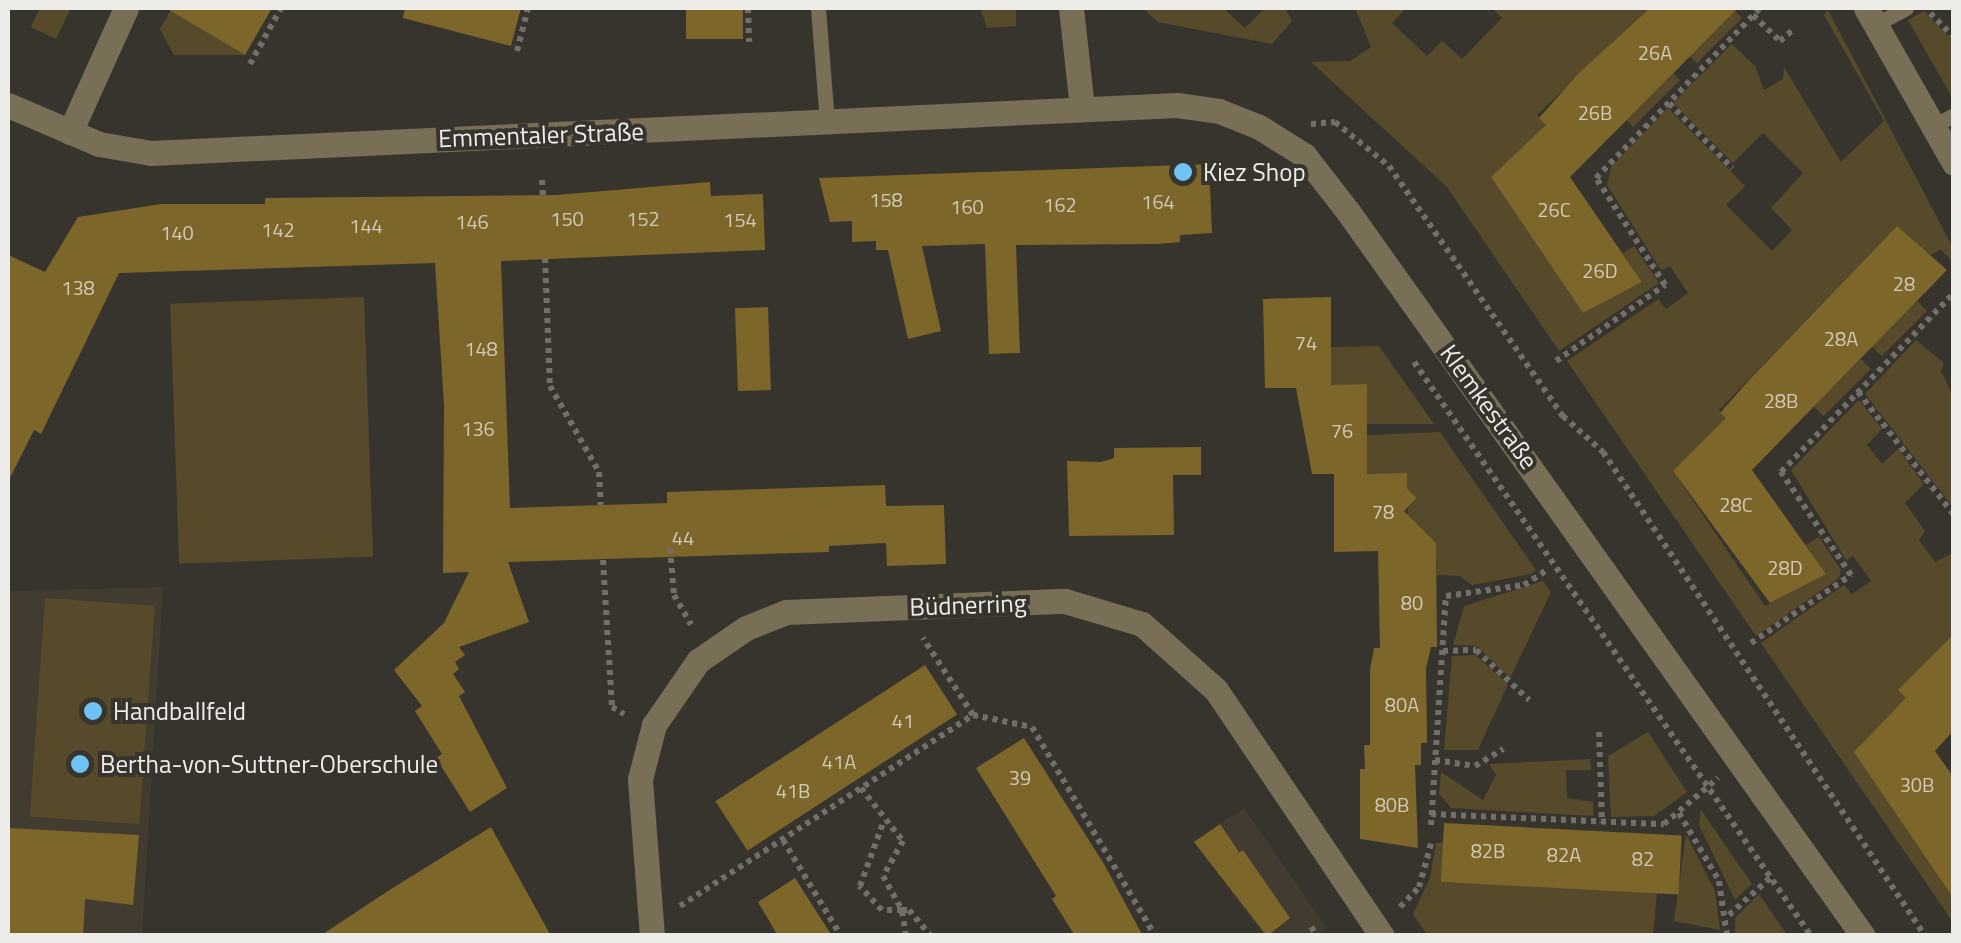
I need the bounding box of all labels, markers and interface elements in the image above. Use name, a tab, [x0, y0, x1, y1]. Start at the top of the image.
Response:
house number: 26A	[1638, 40, 1672, 64]
house number: 26B	[1578, 100, 1612, 124]
street label: Emmentaler Straße	[438, 116, 644, 154]
place label: Kiez Shop	[1203, 157, 1306, 187]
marker: Kiez Shop	[1172, 161, 1194, 183]
house number: 158	[869, 187, 903, 211]
house number: 164	[1141, 189, 1175, 213]
house number: 162	[1043, 192, 1077, 216]
house number: 160	[950, 194, 984, 218]
house number: 26C	[1537, 197, 1571, 221]
house number: 150	[550, 206, 584, 230]
house number: 152	[626, 206, 660, 230]
house number: 154	[723, 207, 757, 231]
house number: 146	[455, 209, 489, 233]
house number: 144	[349, 213, 383, 237]
house number: 142	[261, 217, 295, 241]
house number: 140	[160, 220, 194, 244]
house number: 26D	[1582, 258, 1618, 282]
house number: 28	[1893, 271, 1915, 295]
house number: 138	[61, 275, 95, 299]
house number: 28A	[1824, 326, 1858, 350]
house number: 74	[1295, 330, 1317, 354]
house number: 148	[464, 336, 498, 360]
street label: Klemkestraße	[1434, 339, 1544, 475]
house number: 28B	[1764, 388, 1798, 412]
house number: 136	[461, 416, 495, 440]
house number: 76	[1331, 418, 1353, 442]
house number: 28C	[1719, 492, 1753, 516]
house number: 78	[1372, 499, 1394, 523]
house number: 44	[672, 525, 694, 549]
house number: 28D	[1767, 555, 1803, 579]
street label: Büdnerring	[909, 588, 1027, 622]
house number: 80	[1401, 590, 1423, 614]
house number: 80A	[1385, 692, 1419, 716]
place label: Handballfeld	[113, 696, 246, 726]
marker: Handballfeld	[82, 700, 104, 722]
house number: 41	[892, 708, 914, 732]
place label: Bertha-von-Suttner-Oberschule	[100, 749, 438, 779]
house number: 41A	[822, 749, 856, 773]
marker: Bertha-von-Suttner-Oberschule	[69, 753, 91, 775]
house number: 39	[1009, 765, 1031, 789]
house number: 30B	[1900, 772, 1934, 796]
house number: 41B	[776, 778, 810, 802]
house number: 80B	[1375, 792, 1409, 816]
house number: 82B	[1471, 838, 1505, 862]
house number: 82A	[1547, 842, 1581, 866]
house number: 82	[1632, 846, 1654, 870]

